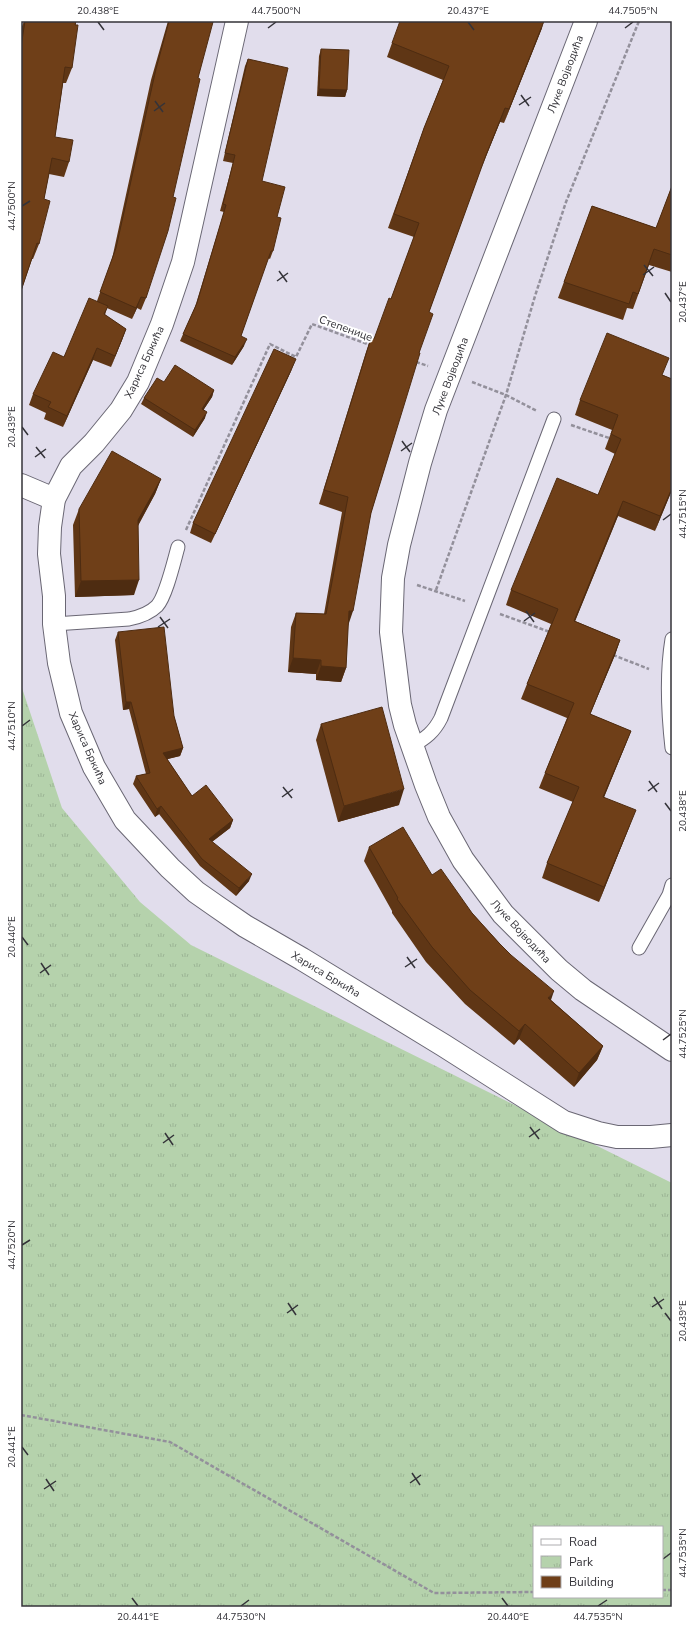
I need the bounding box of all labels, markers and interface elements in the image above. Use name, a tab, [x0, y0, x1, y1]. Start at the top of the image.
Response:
text: 20.438°E	[77, 4, 119, 18]
text: 44.7500°N	[251, 4, 301, 18]
text: 20.437°E	[447, 4, 489, 18]
text: 44.7505°N	[608, 4, 658, 18]
street label: Луке Војводића	[544, 33, 587, 115]
text: 44.7500°N	[5, 181, 19, 231]
text: 20.437°E	[676, 281, 690, 323]
street label: Степенице	[317, 312, 375, 345]
street label: Хариса Бркића	[121, 324, 168, 401]
street label: Луке Војводића	[429, 335, 472, 417]
text: 20.439°E	[5, 406, 19, 448]
text: 44.7515°N	[676, 489, 690, 539]
text: 44.7510°N	[5, 701, 19, 751]
street label: Хариса Бркића	[65, 709, 110, 787]
text: 20.438°E	[676, 790, 690, 832]
street label: Луке Војводића	[487, 896, 554, 967]
text: 20.440°E	[5, 916, 19, 958]
street label: Хариса Бркића	[288, 948, 363, 1001]
text: 44.7525°N	[676, 1009, 690, 1059]
text: 44.7520°N	[5, 1220, 19, 1270]
text: 20.439°E	[676, 1300, 690, 1342]
text: 20.441°E	[5, 1426, 19, 1468]
legend	[533, 1526, 663, 1598]
text: 44.7535°N	[676, 1528, 690, 1578]
text: Road	[569, 1534, 597, 1550]
text: Park	[569, 1554, 594, 1570]
text: Building	[569, 1574, 614, 1590]
text: 20.441°E	[117, 1610, 159, 1624]
text: 44.7530°N	[216, 1610, 266, 1624]
text: 20.440°E	[487, 1610, 529, 1624]
text: 44.7535°N	[573, 1610, 623, 1624]

